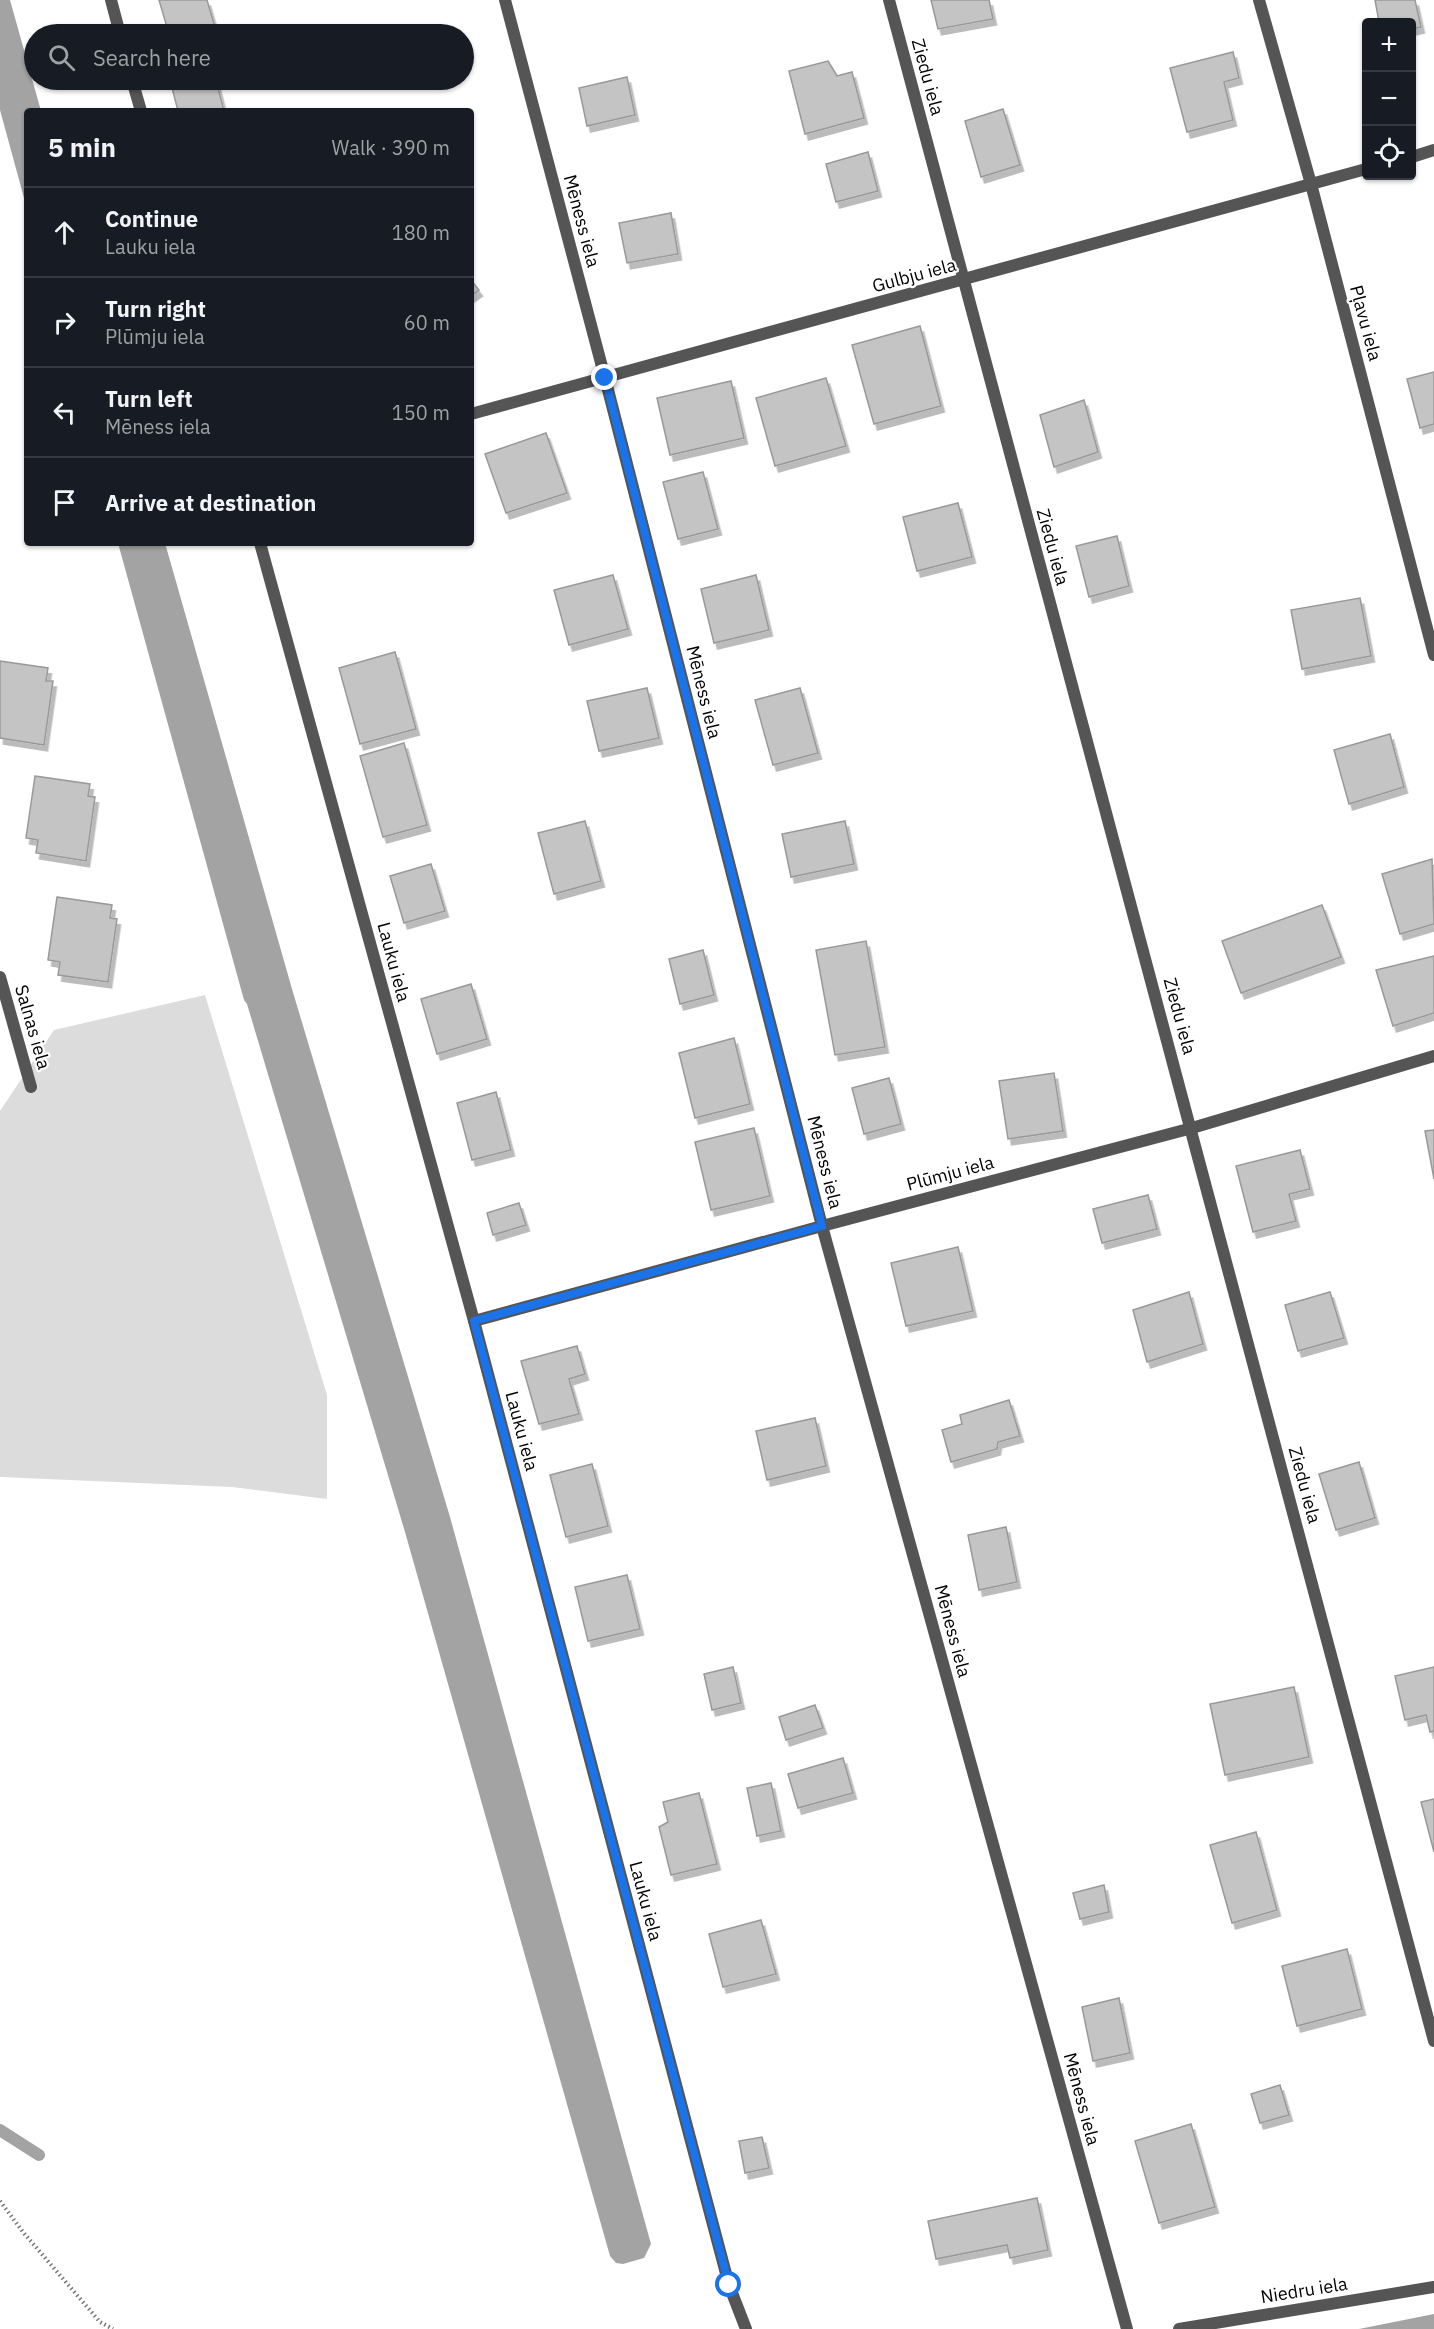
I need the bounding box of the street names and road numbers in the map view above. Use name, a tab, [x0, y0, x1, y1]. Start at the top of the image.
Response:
street label: Ziedu iela	[907, 36, 949, 118]
street label: Mēness iela	[559, 172, 606, 270]
street label: Gulbju iela	[870, 253, 959, 297]
street label: Pļavu iela	[1345, 283, 1387, 364]
street label: Ziedu iela	[1032, 506, 1074, 588]
street label: Mēness iela	[681, 643, 727, 741]
street label: Lauku iela	[372, 920, 416, 1005]
street label: Ziedu iela	[1159, 975, 1201, 1057]
street label: Salnas iela	[10, 982, 56, 1072]
street label: Mēness iela	[802, 1113, 848, 1211]
street label: Plūmju iela	[904, 1150, 997, 1196]
street label: Lauku iela	[500, 1389, 544, 1474]
street label: Ziedu iela	[1284, 1444, 1326, 1526]
street label: Mēness iela	[930, 1582, 977, 1680]
street label: Lauku iela	[624, 1859, 668, 1944]
street label: Mēness iela	[1059, 2050, 1106, 2148]
street label: Niedru iela	[1259, 2272, 1349, 2308]

